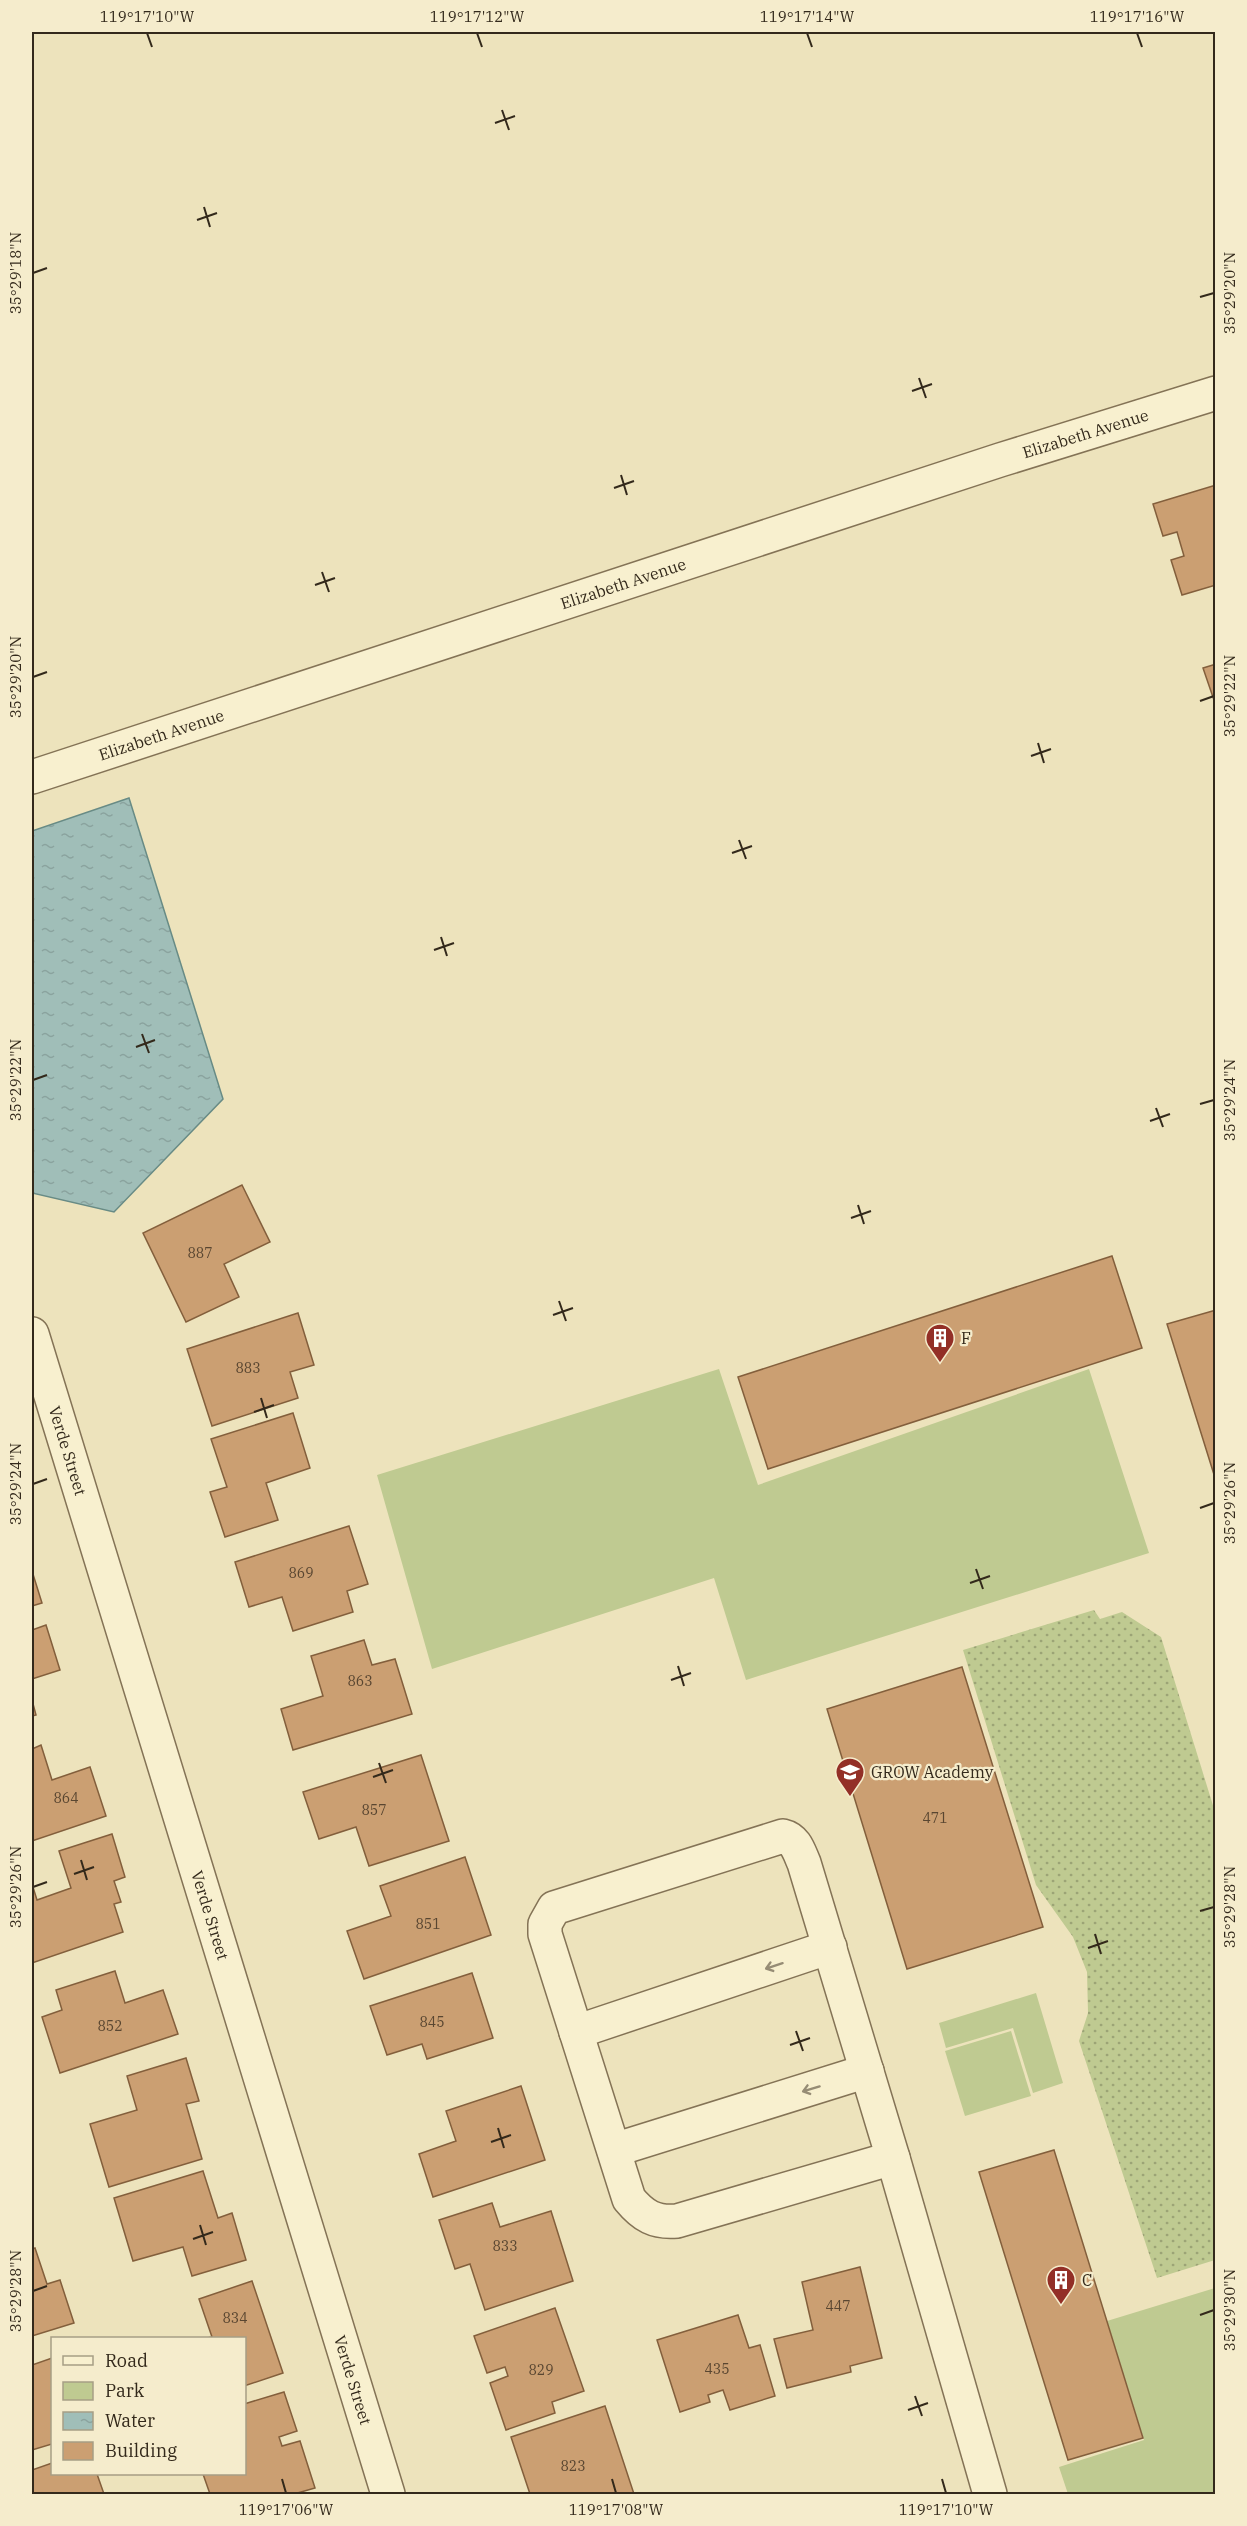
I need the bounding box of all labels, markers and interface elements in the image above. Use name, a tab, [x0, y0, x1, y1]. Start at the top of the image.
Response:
text: 119°17'10"W	[100, 7, 195, 26]
text: 119°17'12"W	[430, 7, 525, 26]
text: 119°17'14"W	[760, 7, 855, 26]
text: 119°17'16"W	[1090, 7, 1185, 26]
text: 35°29'18"N	[6, 232, 25, 314]
text: 35°29'20"N	[1220, 252, 1239, 334]
street label: Elizabeth Avenue	[1020, 405, 1151, 462]
street label: Elizabeth Avenue	[558, 554, 688, 613]
text: 35°29'20"N	[6, 636, 25, 718]
text: 35°29'22"N	[1220, 655, 1239, 737]
street label: Elizabeth Avenue	[96, 705, 227, 765]
text: 35°29'22"N	[6, 1039, 25, 1121]
text: 35°29'24"N	[1220, 1059, 1239, 1141]
house number: 887	[187, 1244, 213, 1262]
building icon: F	[924, 1322, 956, 1364]
place label: F	[961, 1328, 971, 1348]
house number: 883	[235, 1359, 261, 1377]
street label: Verde Street	[45, 1404, 91, 1498]
text: 35°29'24"N	[6, 1443, 25, 1525]
text: 35°29'26"N	[1220, 1462, 1239, 1544]
house number: 869	[288, 1564, 314, 1582]
house number: 863	[347, 1672, 373, 1690]
school or university icon: GROW Academy	[834, 1756, 866, 1798]
place label: GROW Academy	[871, 1762, 994, 1782]
house number: 864	[53, 1789, 79, 1807]
house number: 857	[361, 1801, 387, 1819]
house number: 471	[922, 1809, 948, 1827]
text: 35°29'26"N	[6, 1846, 25, 1928]
text: 35°29'28"N	[1220, 1866, 1239, 1948]
street label: Verde Street	[187, 1868, 234, 1963]
house number: 851	[415, 1915, 441, 1933]
one-way arrow	[765, 1961, 784, 1972]
house number: 845	[419, 2013, 445, 2031]
house number: 852	[97, 2017, 123, 2035]
one-way arrow	[802, 2084, 821, 2095]
house number: 833	[492, 2237, 518, 2255]
text: 35°29'28"N	[6, 2250, 25, 2332]
building icon: C	[1045, 2264, 1077, 2306]
text: 35°29'30"N	[1220, 2269, 1239, 2351]
place label: C	[1082, 2270, 1092, 2290]
house number: 447	[825, 2297, 851, 2315]
house number: 834	[222, 2309, 248, 2327]
street label: Verde Street	[330, 2333, 376, 2427]
legend	[51, 2337, 246, 2475]
text: Road	[105, 2349, 148, 2372]
house number: 435	[704, 2360, 730, 2378]
house number: 829	[528, 2361, 554, 2379]
text: Park	[105, 2379, 145, 2402]
text: Water	[105, 2409, 155, 2432]
text: Building	[105, 2439, 177, 2462]
house number: 823	[560, 2457, 586, 2475]
text: 119°17'06"W	[239, 2500, 334, 2519]
text: 119°17'08"W	[569, 2500, 664, 2519]
text: 119°17'10"W	[899, 2500, 994, 2519]

